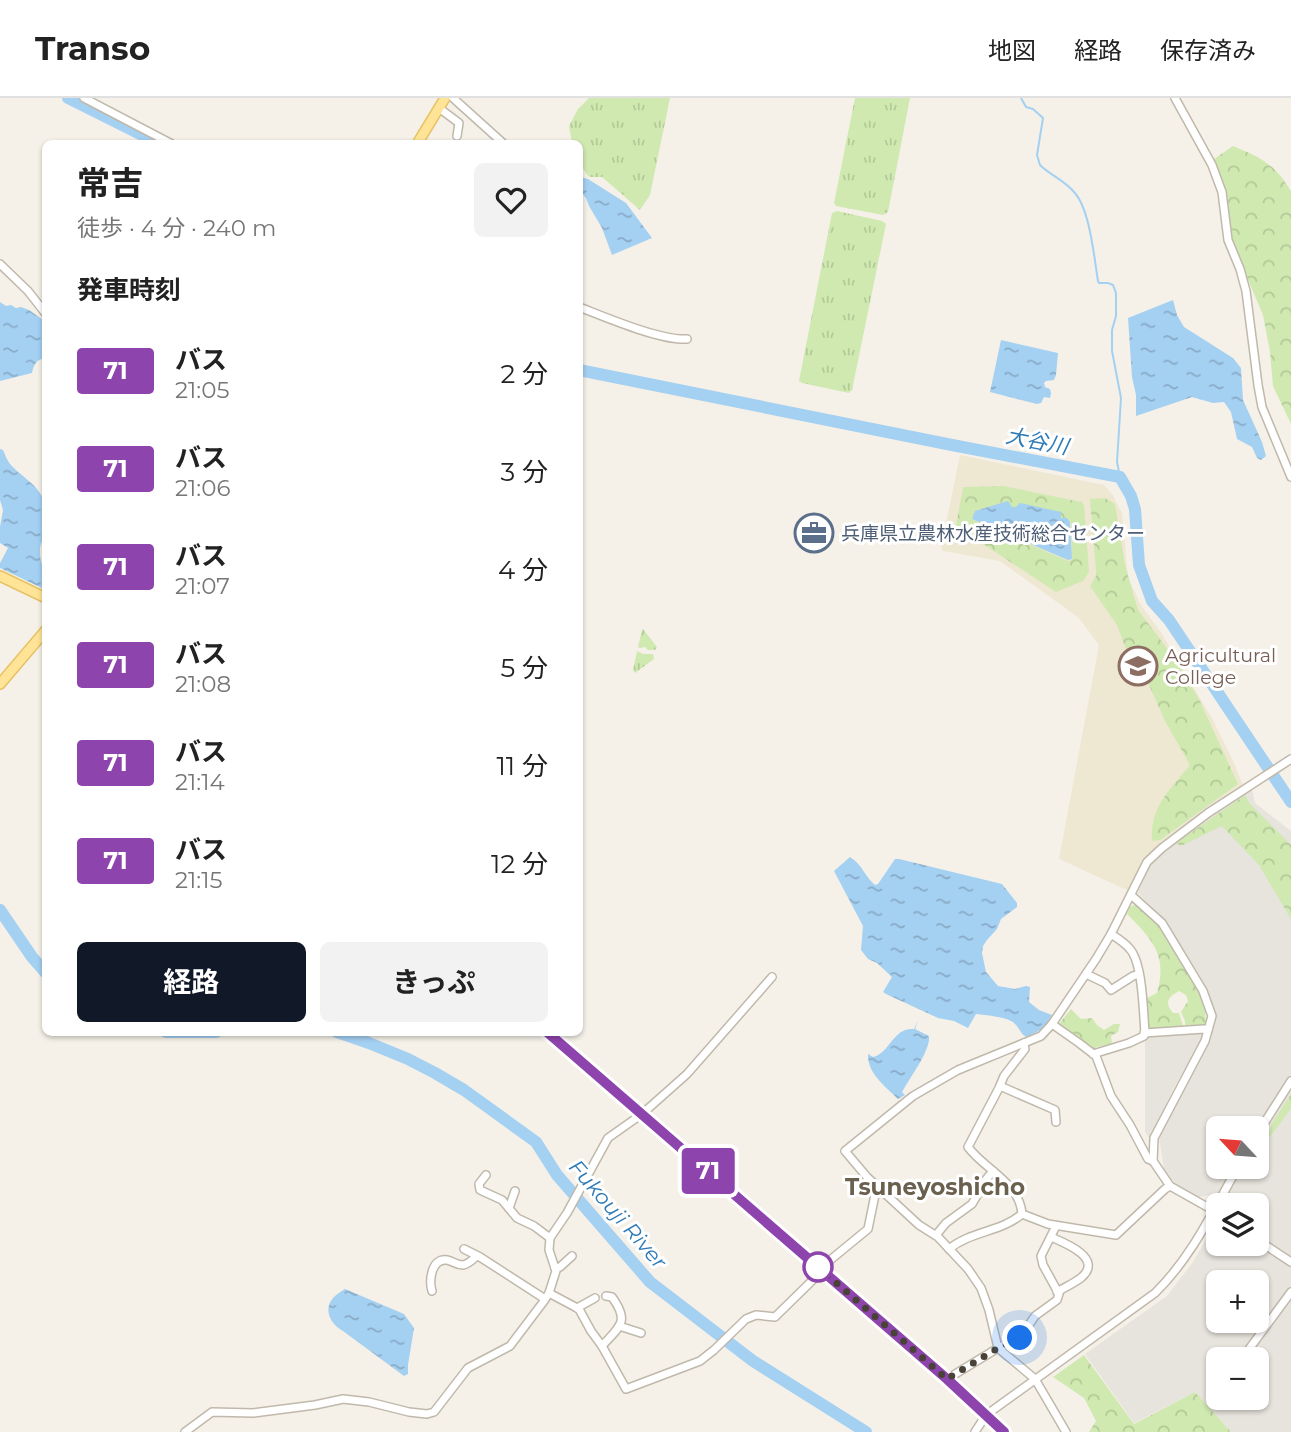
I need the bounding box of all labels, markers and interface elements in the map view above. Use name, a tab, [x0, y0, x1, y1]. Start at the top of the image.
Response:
text: Transo	[35, 28, 150, 68]
text: 地図	[988, 36, 1036, 65]
text: 経路	[1074, 36, 1122, 65]
text: 保存済み	[1160, 36, 1256, 65]
text: 常吉	[77, 163, 143, 203]
button: heart	[474, 163, 548, 237]
text: 徒歩 · 4 分 · 240 m	[77, 214, 276, 242]
text: 発車時刻	[77, 274, 181, 306]
text: バス	[175, 344, 227, 376]
text: 71	[103, 356, 128, 385]
text: 2 分	[500, 358, 548, 390]
text: 21:05	[175, 376, 230, 404]
water label: 大谷川	[1004, 423, 1072, 460]
text: バス	[175, 442, 227, 474]
text: 71	[103, 454, 128, 483]
text: 3 分	[501, 456, 548, 488]
text: 21:06	[175, 474, 230, 502]
office icon: 兵庫県立農林水産技術総合センター	[793, 512, 835, 554]
place label: 兵庫県立農林水産技術総合センター	[841, 522, 1145, 545]
text: バス	[175, 540, 227, 572]
text: 71	[103, 552, 128, 581]
text: 4 分	[498, 554, 548, 586]
text: 21:07	[175, 572, 230, 600]
text: バス	[175, 638, 227, 670]
place label: Agricultural College	[1165, 644, 1276, 689]
school or university icon: Agricultural College	[1117, 645, 1159, 687]
text: 71	[103, 650, 128, 679]
text: 5 分	[500, 652, 548, 684]
text: 21:08	[175, 670, 231, 698]
text: バス	[175, 736, 227, 768]
text: 71	[103, 748, 128, 777]
text: 11 分	[496, 750, 548, 782]
text: 21:14	[175, 768, 225, 796]
text: バス	[175, 834, 227, 866]
text: 71	[103, 846, 128, 875]
text: 12 分	[491, 848, 548, 880]
text: 21:15	[175, 866, 223, 894]
button: 経路	[77, 942, 306, 1022]
button: きっぷ	[320, 942, 548, 1022]
north arrow	[1206, 1116, 1269, 1180]
map controls	[1206, 1116, 1269, 1410]
line badge: 71	[676, 1148, 740, 1194]
water label: Fukouji River	[564, 1154, 673, 1274]
text: 71	[696, 1156, 720, 1185]
district label: Tsuneyoshicho	[845, 1173, 1025, 1201]
button: layers	[1206, 1193, 1269, 1256]
unlabelled marker	[803, 1252, 833, 1282]
button: +	[1206, 1270, 1269, 1333]
your location	[1002, 1320, 1037, 1355]
button: −	[1206, 1347, 1269, 1410]

